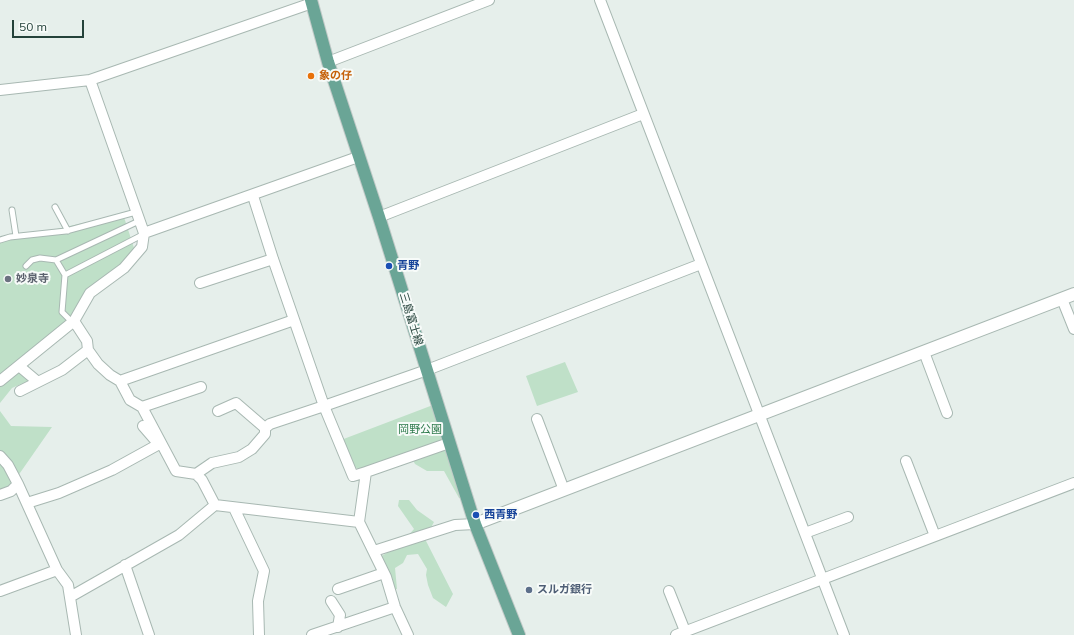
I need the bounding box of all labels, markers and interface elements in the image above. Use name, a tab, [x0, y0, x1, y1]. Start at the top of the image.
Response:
scale bar	[14, 12, 86, 38]
text: 50 m	[19, 19, 47, 34]
place label: 象の仔	[319, 69, 352, 83]
marker: 象の仔	[306, 71, 316, 81]
place label: 青野	[397, 259, 419, 273]
marker: 青野	[384, 261, 394, 271]
place label: 妙泉寺	[16, 272, 49, 286]
marker: 妙泉寺	[3, 274, 13, 284]
street label: 三島富士線	[397, 291, 425, 347]
park label: 岡野公園	[398, 423, 442, 437]
place label: 西青野	[484, 508, 517, 522]
marker: 西青野	[471, 510, 481, 520]
place label: スルガ銀行	[537, 583, 592, 597]
marker: スルガ銀行	[524, 585, 534, 595]

